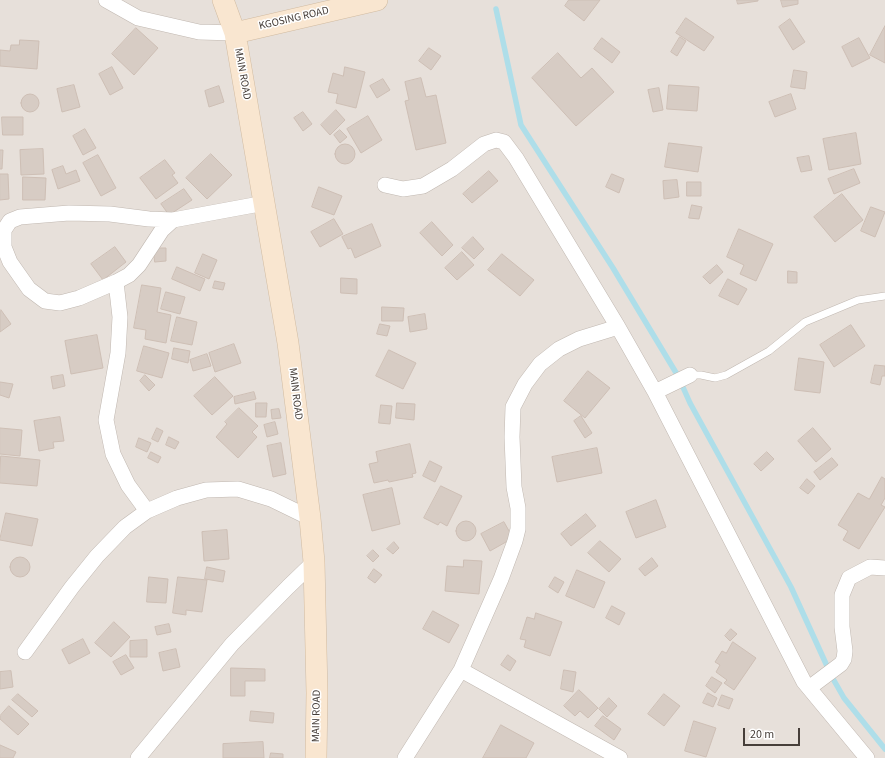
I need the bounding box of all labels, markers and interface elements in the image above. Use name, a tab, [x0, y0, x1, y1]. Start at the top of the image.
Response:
street label: KGOSING ROAD	[258, 5, 330, 33]
street label: MAIN ROAD	[231, 47, 253, 101]
street label: MAIN ROAD	[285, 367, 305, 421]
street label: MAIN ROAD	[310, 690, 324, 742]
scale bar	[745, 720, 802, 746]
text: 20 m	[750, 726, 774, 743]

